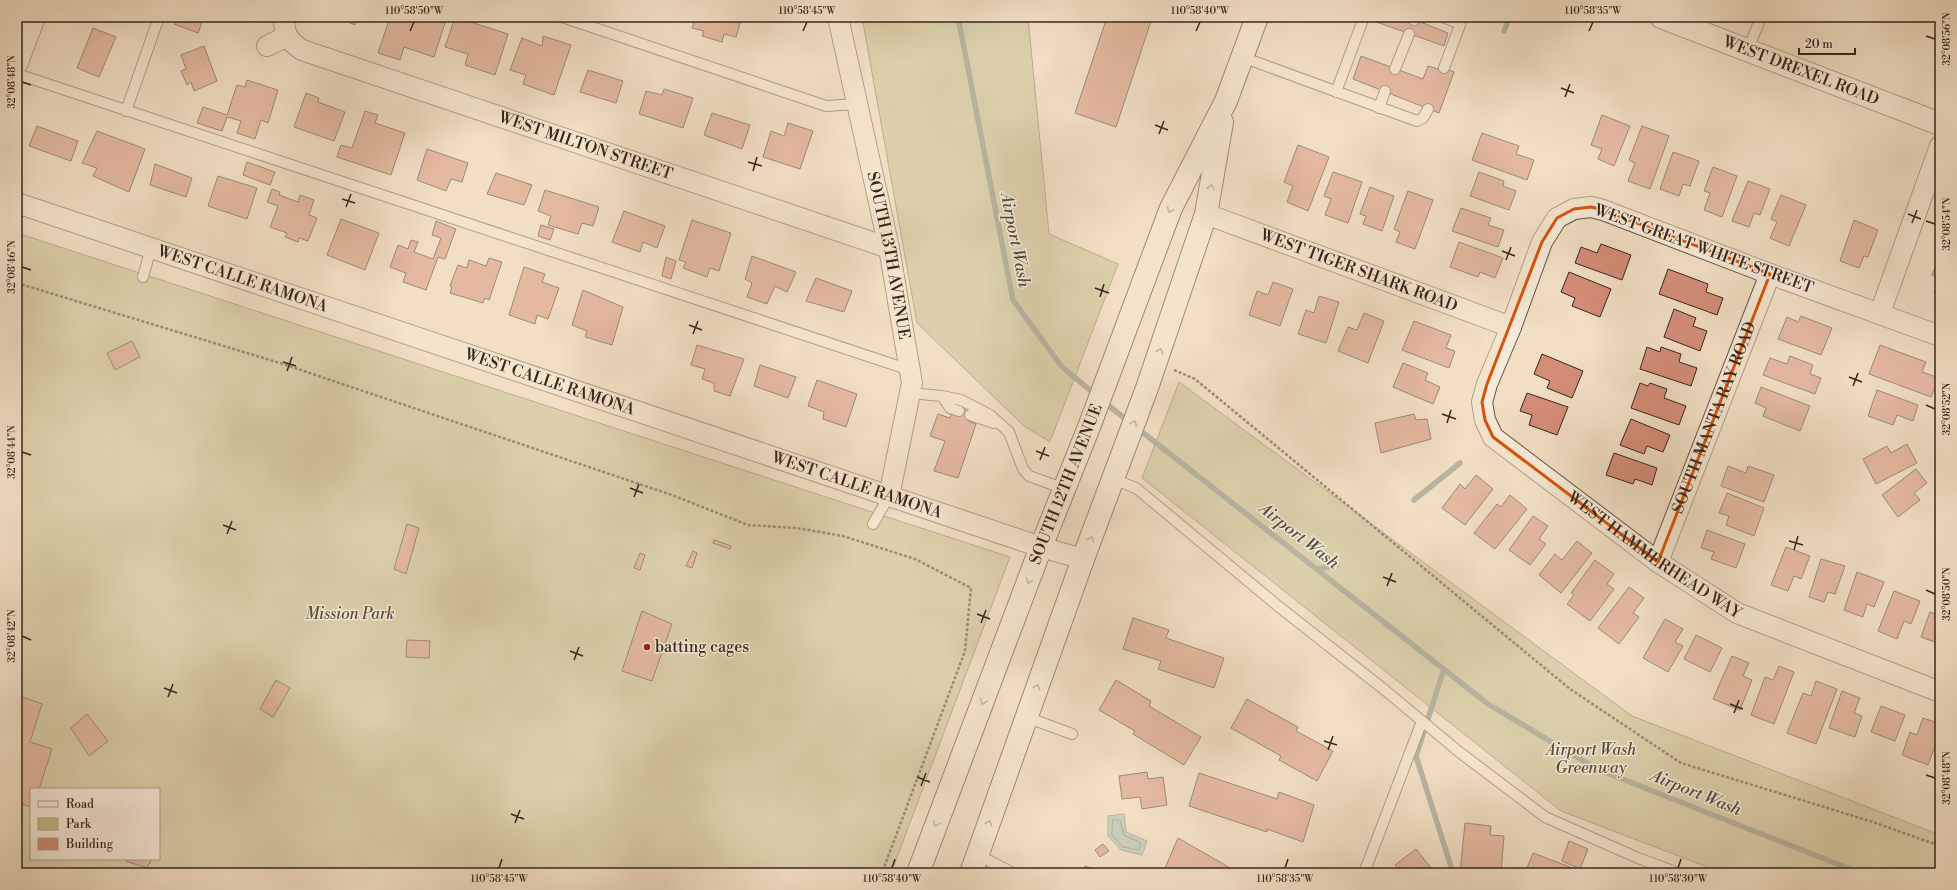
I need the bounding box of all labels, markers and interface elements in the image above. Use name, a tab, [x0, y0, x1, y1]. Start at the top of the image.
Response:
text: 110°58'50"W	[385, 5, 444, 17]
text: 110°58'45"W	[778, 5, 837, 17]
text: 110°58'40"W	[1171, 5, 1230, 17]
text: 110°58'35"W	[1565, 5, 1622, 17]
text: 32°08'56"N	[1941, 12, 1953, 65]
scale bar	[1799, 30, 1855, 56]
street label: WEST DREXEL ROAD	[1719, 31, 1882, 110]
text: 20 m	[1805, 37, 1833, 52]
text: 32°08'48"N	[6, 55, 18, 109]
street label: WEST MILTON STREET	[495, 107, 675, 184]
street label: SOUTH 13TH AVENUE	[862, 170, 914, 341]
one-way arrow	[1206, 184, 1215, 190]
water label: Airport Wash	[995, 189, 1035, 290]
text: 32°08'54"N	[1941, 197, 1953, 250]
street label: WEST GREAT WHITE STREET	[1591, 200, 1816, 298]
one-way arrow	[1167, 206, 1175, 214]
street label: WEST TIGER SHARK ROAD	[1256, 225, 1460, 316]
text: 32°08'46"N	[6, 240, 18, 294]
street label: WEST CALLE RAMONA	[154, 241, 331, 317]
street label: SOUTH MANTA RAY ROAD	[1668, 319, 1761, 516]
street label: WEST CALLE RAMONA	[461, 344, 638, 420]
one-way arrow	[1155, 348, 1164, 355]
text: 32°08'52"N	[1941, 382, 1953, 435]
street label: SOUTH 12TH AVENUE	[1025, 401, 1107, 567]
one-way arrow	[1130, 420, 1138, 427]
text: 32°08'44"N	[6, 425, 18, 479]
street label: WEST CALLE RAMONA	[768, 447, 946, 523]
street label: WEST HAMMERHEAD WAY	[1563, 486, 1746, 624]
water label: Airport Wash	[1253, 497, 1344, 575]
one-way arrow	[1086, 535, 1094, 542]
text: 32°08'50"N	[1941, 567, 1953, 621]
one-way arrow	[1025, 577, 1033, 584]
park label: Mission Park	[305, 604, 395, 624]
text: 32°08'42"N	[6, 609, 18, 662]
place label: batting cages	[655, 637, 749, 657]
marker: batting cages	[642, 642, 652, 652]
one-way arrow	[1032, 684, 1040, 691]
one-way arrow	[979, 699, 987, 706]
park label: Airport Wash Greenway	[1544, 740, 1636, 778]
text: 32°08'48"N	[1941, 751, 1953, 805]
water label: Airport Wash	[1646, 764, 1745, 821]
legend	[30, 788, 160, 860]
text: Road	[66, 797, 94, 812]
text: Park	[66, 817, 92, 832]
one-way arrow	[933, 820, 941, 827]
one-way arrow	[984, 820, 993, 827]
text: Building	[65, 837, 114, 852]
text: 110°58'45"W	[470, 873, 529, 885]
text: 110°58'40"W	[863, 873, 922, 885]
text: 110°58'35"W	[1257, 873, 1314, 885]
text: 110°58'30"W	[1649, 873, 1708, 885]

